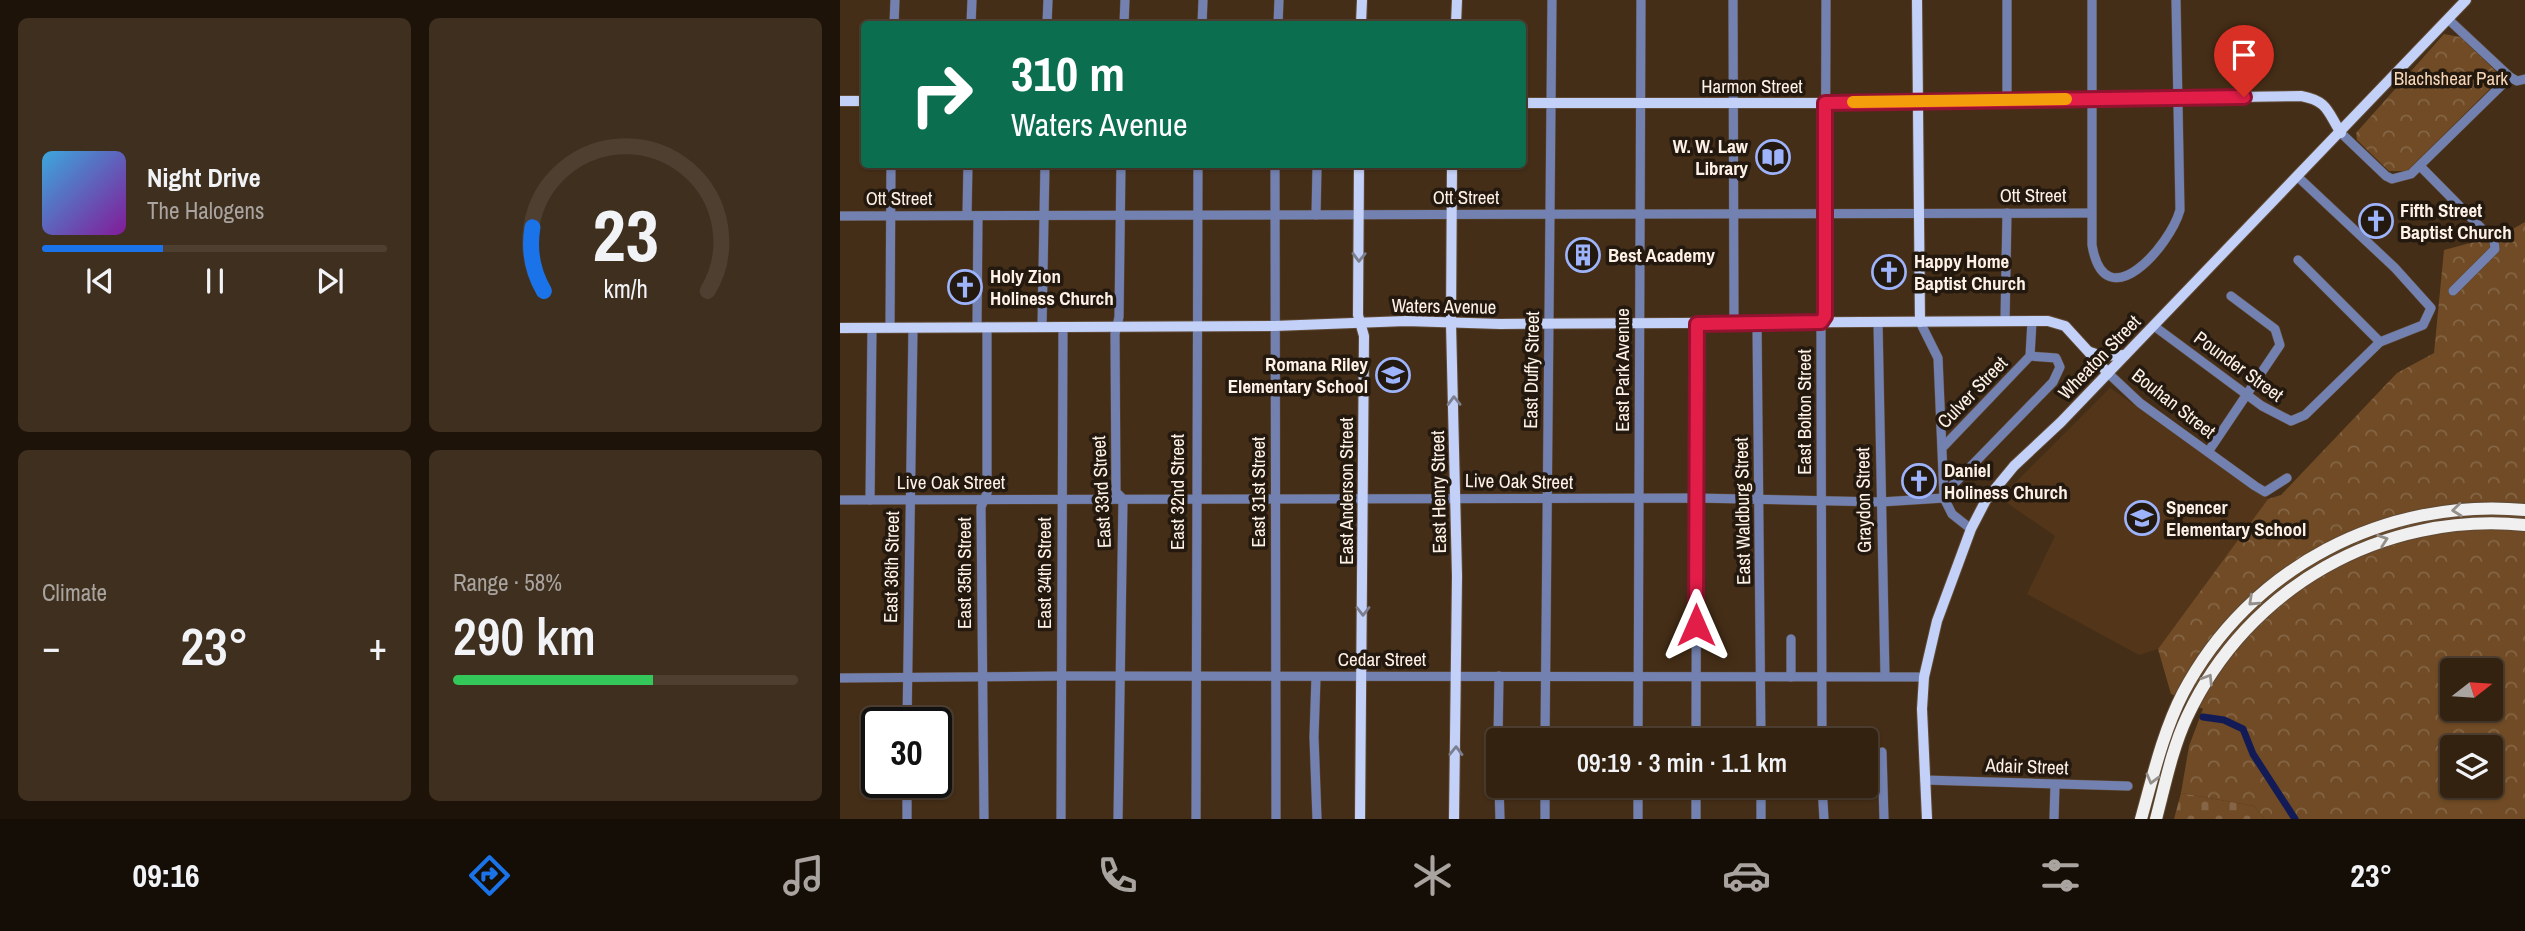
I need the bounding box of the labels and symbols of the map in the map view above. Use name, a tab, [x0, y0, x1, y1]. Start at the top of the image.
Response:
pin	[2214, 25, 2274, 97]
park label: Blachshear Park	[2394, 65, 2508, 91]
street label: Harmon Street	[1701, 73, 1803, 99]
place label: W. W. Law Library	[1673, 133, 1749, 181]
library icon: W. W. Law Library	[1754, 138, 1792, 176]
street label: Ott Street	[2000, 182, 2067, 208]
street label: Ott Street	[1433, 184, 1500, 210]
street label: Ott Street	[866, 185, 933, 211]
place label: Fifth Street Baptist Church	[2400, 197, 2512, 245]
church icon: Fifth Street Baptist Church	[2357, 202, 2395, 240]
building icon: Best Academy	[1564, 236, 1602, 274]
place label: Best Academy	[1608, 242, 1715, 268]
place label: Happy Home Baptist Church	[1914, 248, 2026, 296]
one-way arrow	[1351, 252, 1366, 263]
church icon: Happy Home Baptist Church	[1870, 253, 1908, 291]
place label: Holy Zion Holiness Church	[990, 263, 1114, 311]
church icon: Holy Zion Holiness Church	[946, 268, 984, 306]
street label: Waters Avenue	[1391, 292, 1497, 320]
street label: East Park Avenue	[1609, 308, 1635, 432]
street label: Wheaton Street	[2052, 309, 2146, 405]
street label: East Duffy Street	[1517, 310, 1545, 429]
street label: Pounder Street	[2189, 325, 2290, 408]
street label: East Bolton Street	[1791, 349, 1817, 475]
street label: Culver Street	[1931, 350, 2013, 434]
place label: Romana Riley Elementary School	[1228, 351, 1368, 399]
school or university icon: Romana Riley Elementary School	[1374, 356, 1412, 394]
street label: Bouhan Street	[2127, 362, 2222, 444]
one-way arrow	[1447, 395, 1462, 406]
street label: East Anderson Street	[1333, 417, 1359, 565]
street label: East Henry Street	[1424, 430, 1452, 554]
street label: East 32nd Street	[1164, 433, 1190, 550]
street label: East 33rd Street	[1085, 434, 1117, 549]
street label: East 31st Street	[1245, 436, 1271, 547]
street label: East Waldburg Street	[1728, 436, 1756, 585]
street label: Graydon Street	[1849, 446, 1877, 553]
place label: Daniel Holiness Church	[1944, 457, 2068, 505]
church icon: Daniel Holiness Church	[1900, 462, 1938, 500]
street label: Live Oak Street	[1465, 467, 1574, 495]
street label: Live Oak Street	[897, 469, 1006, 495]
place label: Spencer Elementary School	[2166, 494, 2306, 542]
school or university icon: Spencer Elementary School	[2123, 499, 2161, 537]
one-way arrow	[2451, 502, 2462, 517]
street label: East 36th Street	[877, 510, 905, 623]
street label: East 35th Street	[951, 516, 977, 629]
street label: East 34th Street	[1031, 516, 1057, 629]
one-way arrow	[2376, 534, 2388, 548]
position arrow	[1659, 588, 1733, 662]
one-way arrow	[2248, 593, 2261, 606]
one-way arrow	[1355, 606, 1371, 617]
street label: Cedar Street	[1338, 646, 1427, 672]
north arrow	[2440, 658, 2502, 721]
one-way arrow	[2200, 673, 2213, 686]
speed limit sign: 30	[861, 707, 952, 798]
one-way arrow	[1448, 745, 1463, 756]
street label: Adair Street	[1984, 752, 2070, 780]
one-way arrow	[2146, 773, 2160, 785]

